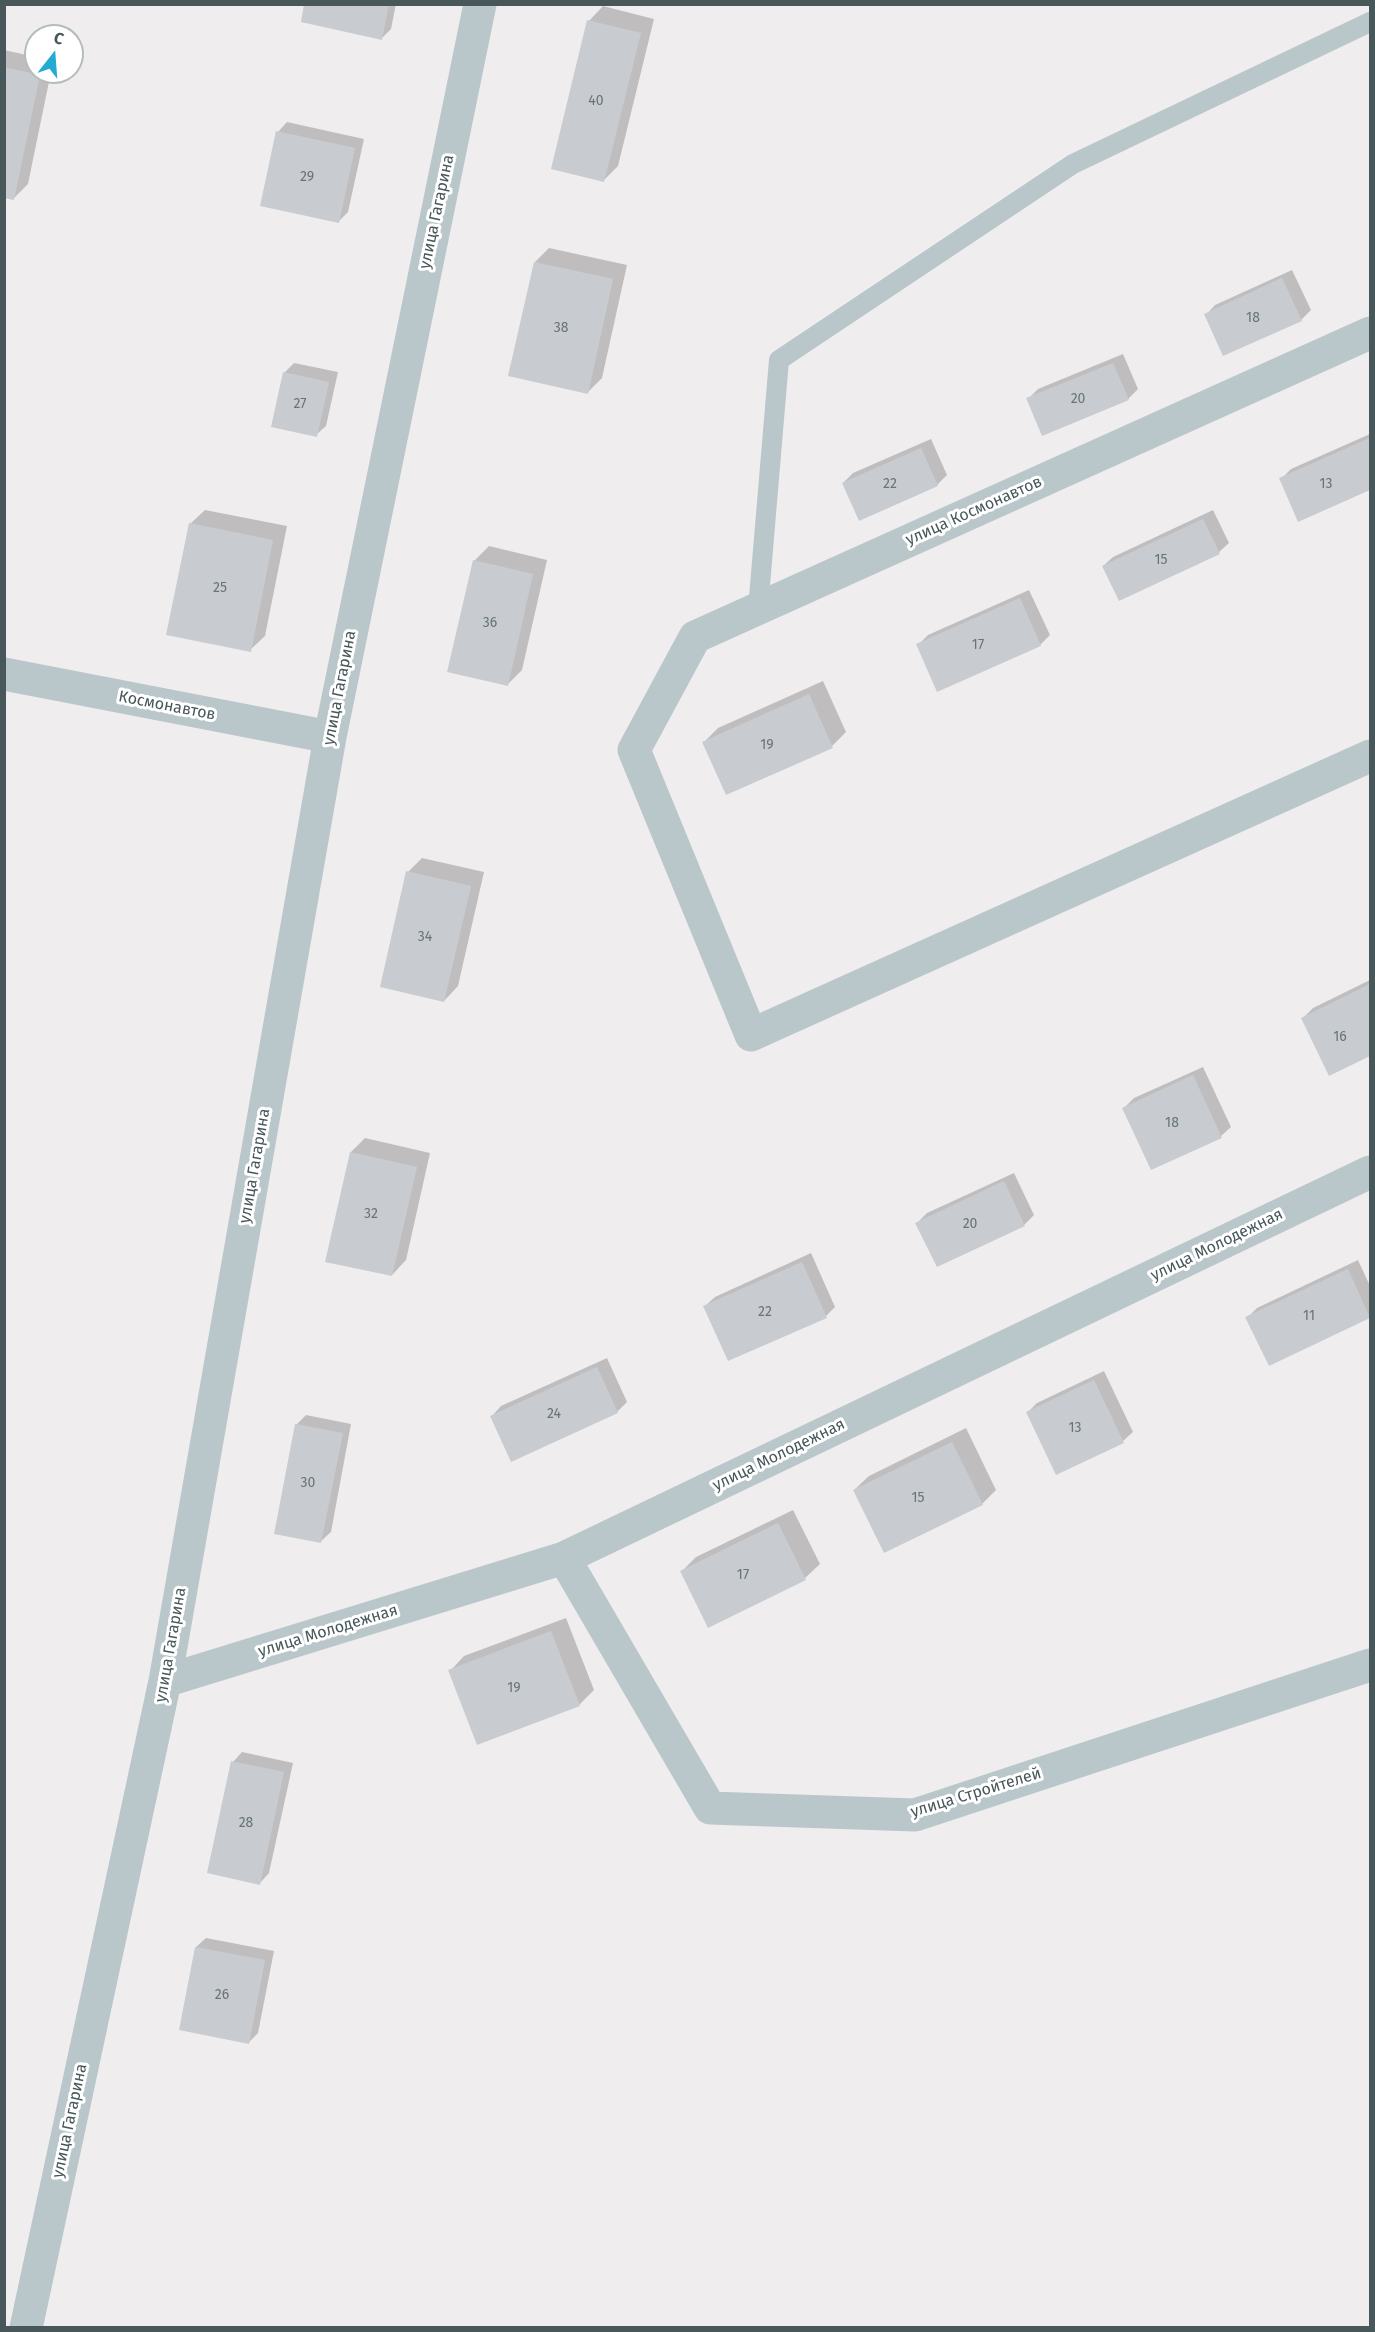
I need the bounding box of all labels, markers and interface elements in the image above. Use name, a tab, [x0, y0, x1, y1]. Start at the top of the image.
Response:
north arrow	[24, 24, 84, 84]
text: С	[52, 28, 66, 49]
house number: 40	[588, 93, 604, 109]
street label: улица Гагарина	[416, 153, 458, 271]
house number: 29	[300, 169, 314, 185]
house number: 18	[1246, 310, 1260, 326]
house number: 38	[554, 320, 568, 336]
house number: 20	[1071, 391, 1085, 407]
house number: 27	[293, 396, 307, 412]
street label: улица Космонавтов	[903, 472, 1045, 550]
house number: 22	[883, 476, 897, 492]
house number: 13	[1319, 476, 1333, 492]
house number: 15	[1154, 552, 1168, 568]
house number: 25	[213, 580, 227, 596]
house number: 36	[483, 615, 497, 631]
street label: улица Гагарина	[319, 629, 361, 747]
house number: 17	[972, 637, 984, 653]
street label: Космонавтов	[117, 687, 217, 725]
house number: 19	[760, 737, 774, 753]
house number: 34	[418, 929, 432, 945]
house number: 16	[1333, 1029, 1347, 1045]
street label: улица Гагарина	[235, 1107, 275, 1225]
house number: 18	[1165, 1115, 1179, 1131]
street label: улица Молодежная	[1148, 1205, 1286, 1285]
house number: 32	[364, 1206, 378, 1222]
house number: 20	[963, 1216, 977, 1232]
house number: 22	[758, 1304, 772, 1320]
house number: 11	[1303, 1308, 1315, 1324]
house number: 24	[547, 1406, 561, 1422]
street label: улица Молодежная	[710, 1415, 848, 1495]
house number: 13	[1068, 1420, 1082, 1436]
house number: 30	[301, 1475, 315, 1491]
house number: 15	[911, 1490, 925, 1506]
house number: 17	[737, 1567, 749, 1583]
street label: улица Гагарина	[151, 1586, 191, 1704]
street label: улица Молодежная	[256, 1601, 400, 1661]
house number: 19	[507, 1680, 521, 1696]
street label: улица Стройтелей	[908, 1764, 1044, 1822]
house number: 28	[239, 1815, 253, 1831]
house number: 26	[215, 1987, 229, 2003]
street label: улица Гагарина	[49, 2062, 91, 2180]

